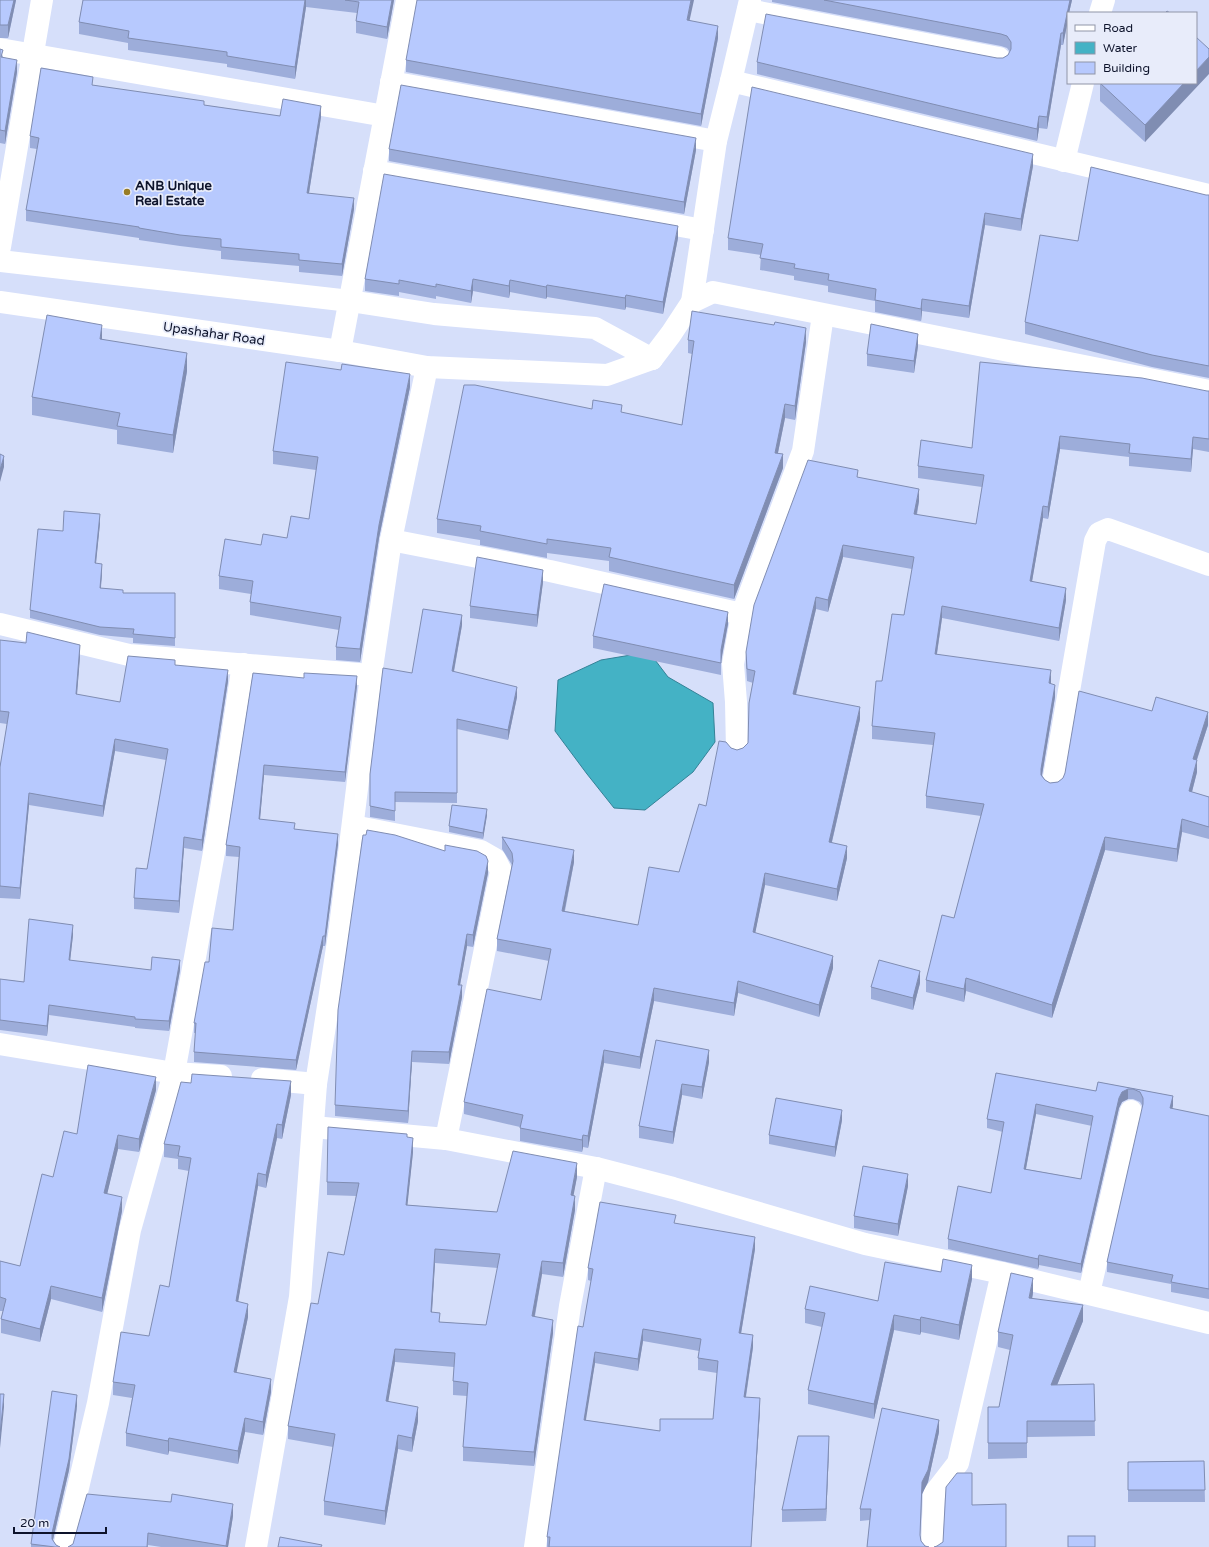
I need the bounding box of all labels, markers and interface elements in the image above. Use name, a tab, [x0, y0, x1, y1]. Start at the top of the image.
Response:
legend	[1067, 12, 1197, 84]
text: Road	[1103, 21, 1133, 35]
text: Water	[1103, 41, 1138, 55]
text: Building	[1103, 61, 1150, 75]
place label: ANB Unique Real Estate	[135, 178, 212, 209]
marker: ANB Unique Real Estate	[122, 187, 132, 197]
street label: Upashahar Road	[162, 319, 266, 349]
scale bar	[14, 1509, 106, 1535]
text: 20 m	[20, 1516, 49, 1530]

